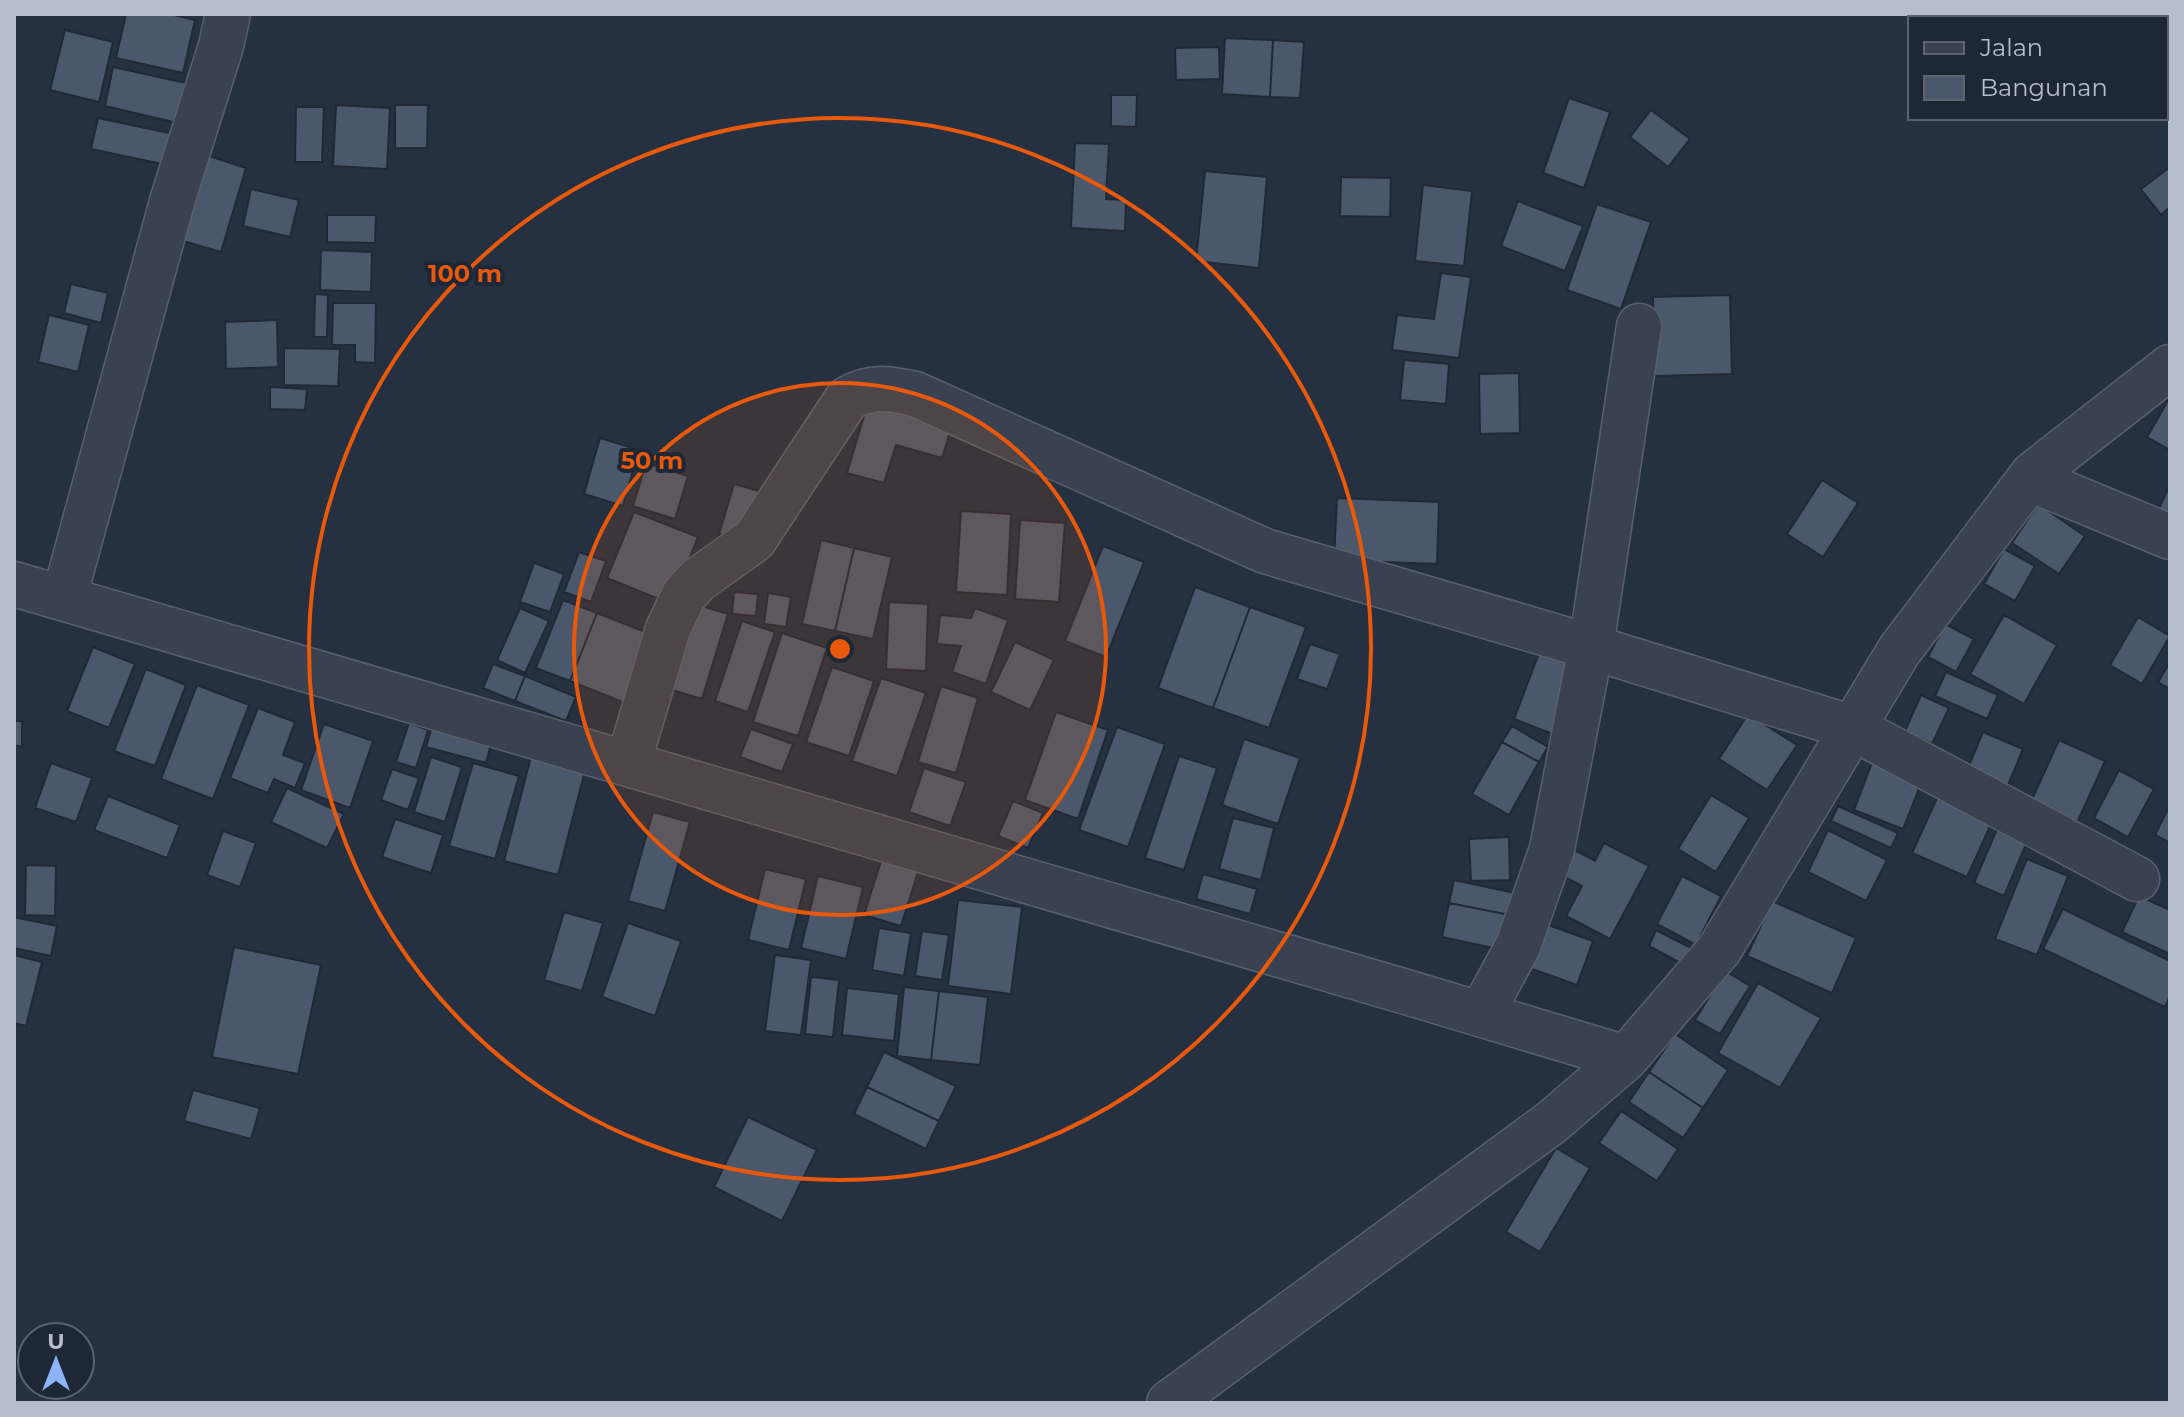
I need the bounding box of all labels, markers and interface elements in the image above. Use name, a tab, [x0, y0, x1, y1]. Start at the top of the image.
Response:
legend	[1908, 16, 2168, 120]
text: Jalan	[1979, 33, 2043, 62]
text: Bangunan	[1980, 73, 2108, 102]
text: 100 m	[428, 259, 502, 288]
text: 50 m	[621, 446, 683, 475]
centre of rings	[826, 635, 854, 663]
north arrow	[16, 1321, 96, 1401]
text: U	[47, 1328, 65, 1355]

